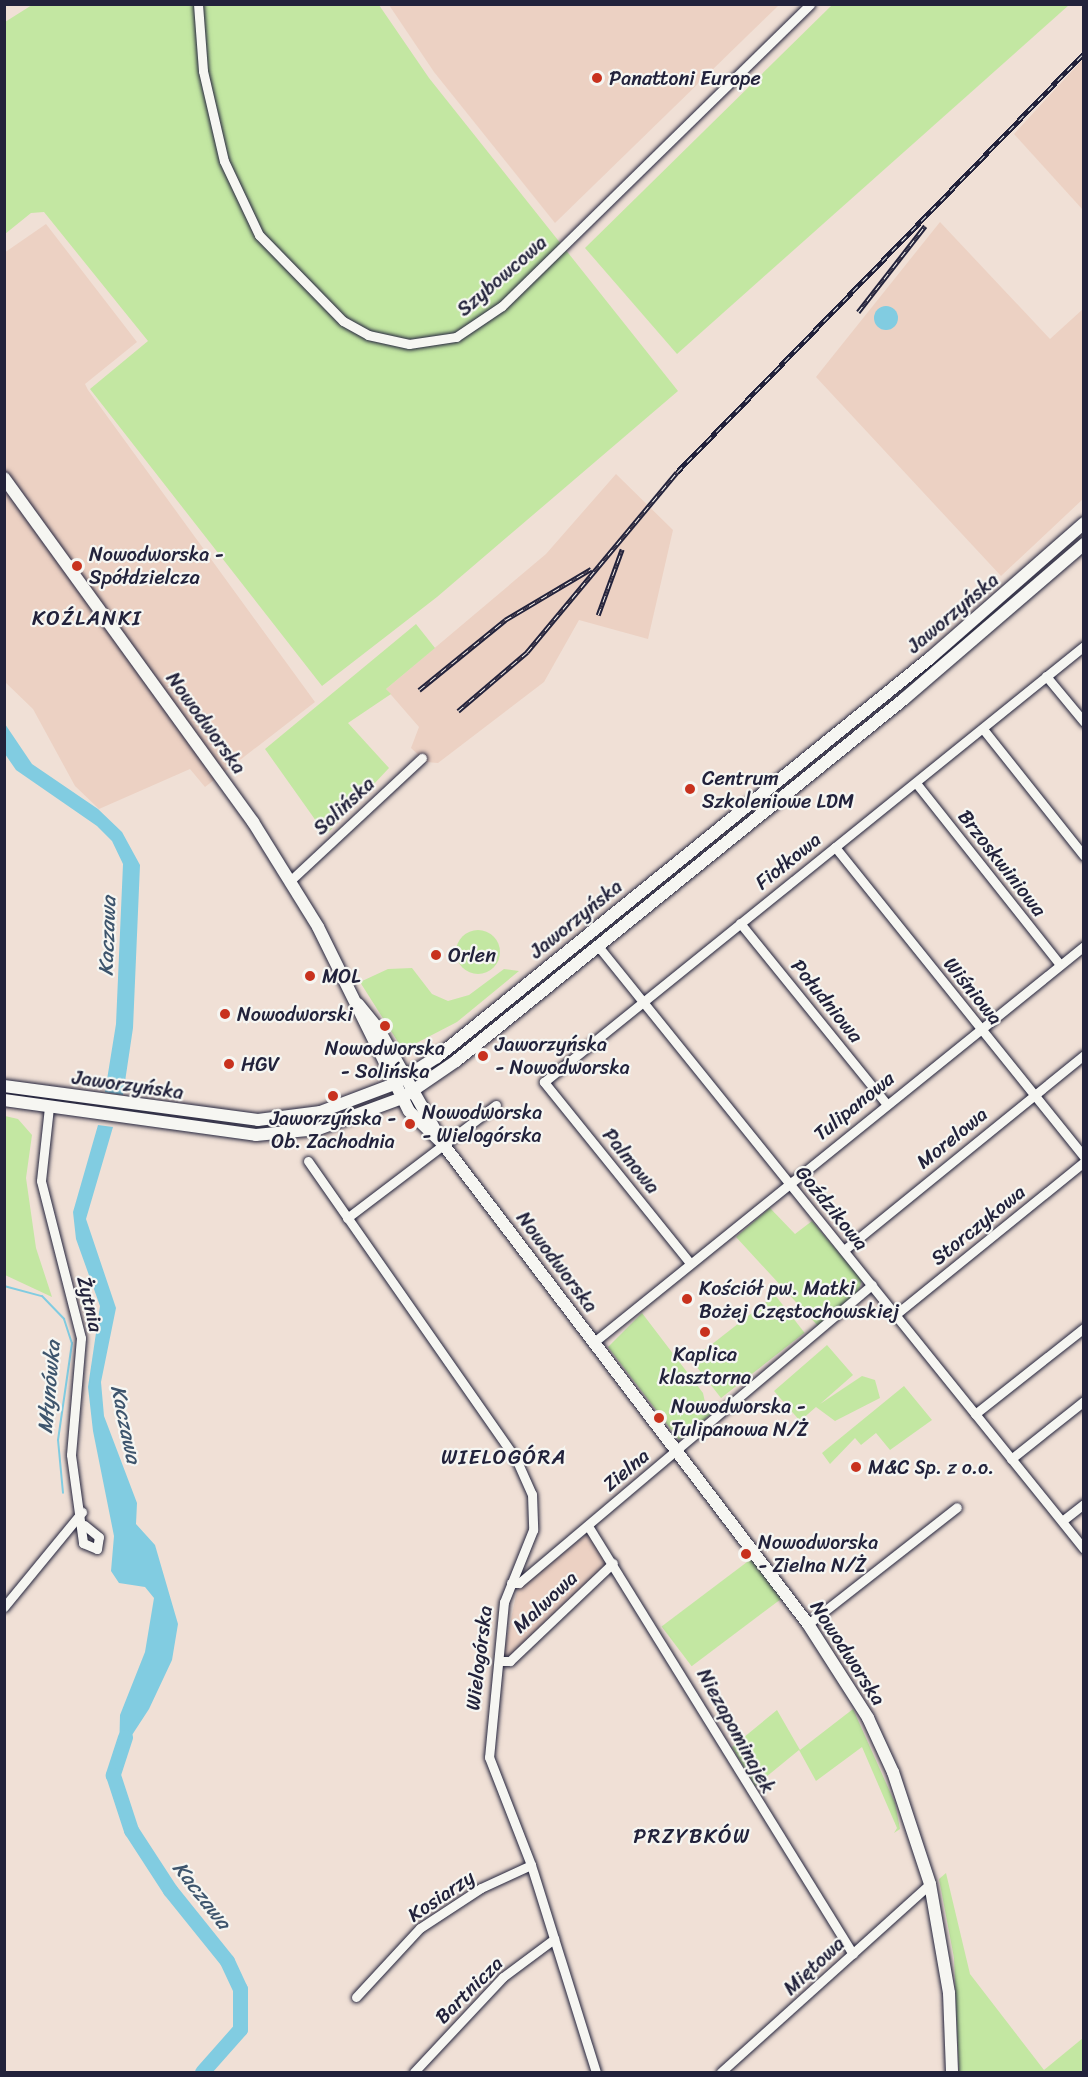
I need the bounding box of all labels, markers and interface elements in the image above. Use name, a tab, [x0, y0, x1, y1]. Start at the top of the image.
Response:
place label: Panattoni Europe	[609, 66, 760, 90]
marker: Panattoni Europe	[590, 71, 604, 85]
street label: Szybowcowa	[452, 230, 552, 322]
place label: Nowodworska - Spółdzielcza	[89, 542, 224, 589]
marker: Nowodworska - Spółdzielcza	[70, 559, 84, 573]
street label: Jaworzyńska	[902, 568, 1004, 658]
district label: KOŹLANKI	[33, 605, 141, 631]
street label: Nowodworska	[161, 667, 251, 779]
place label: Centrum Szkoleniowe LDM	[702, 766, 854, 813]
street label: Solińska	[309, 772, 379, 840]
marker: Centrum Szkoleniowe LDM	[683, 782, 697, 796]
street label: Brzoskwiniowa	[953, 805, 1051, 921]
street label: Fiołkowa	[750, 827, 826, 895]
street label: Jaworzyńska	[525, 874, 627, 964]
water label: Kaczawa	[93, 896, 121, 976]
place label: Orlen	[448, 943, 496, 967]
marker: Orlen	[429, 948, 443, 962]
street label: Wiśniowa	[938, 952, 1008, 1030]
street label: Południowa	[786, 954, 868, 1048]
place label: MOL	[322, 964, 361, 988]
marker: MOL	[303, 969, 317, 983]
place label: Nowodworski	[237, 1002, 353, 1026]
marker: Nowodworski	[218, 1007, 232, 1021]
marker: Nowodworska - Solińska	[378, 1019, 392, 1033]
place label: Jaworzyńska - Nowodworska	[495, 1032, 630, 1079]
place label: Nowodworska - Solińska	[325, 1036, 445, 1083]
marker: Jaworzyńska - Nowodworska	[476, 1049, 490, 1063]
place label: HGV	[241, 1052, 279, 1076]
marker: HGV	[222, 1057, 236, 1071]
street label: Jaworzyńska	[71, 1065, 185, 1105]
street label: Tulipanowa	[809, 1066, 899, 1146]
marker: Jaworzyńska - Ob. Zachodnia	[326, 1089, 340, 1103]
place label: Nowodworska - Wielogórska	[422, 1100, 542, 1147]
street label: Morelowa	[912, 1102, 992, 1174]
place label: Jaworzyńska - Ob. Zachodnia	[270, 1106, 396, 1153]
marker: Nowodworska - Wielogórska	[403, 1117, 417, 1131]
street label: Palmowa	[597, 1123, 665, 1199]
street label: Goździkowa	[791, 1161, 873, 1255]
street label: Storczykowa	[926, 1180, 1030, 1270]
street label: Nowodworska	[511, 1207, 603, 1317]
street label: Żytnia	[72, 1274, 108, 1334]
place label: Kościół pw. Matki Bożej Częstochowskiej	[699, 1276, 899, 1323]
marker: Kościół pw. Matki Bożej Częstochowskiej	[680, 1292, 694, 1306]
marker: Kaplica klasztorna	[698, 1325, 712, 1339]
water label: Młynówka	[32, 1340, 66, 1434]
place label: Kaplica klasztorna	[659, 1342, 751, 1389]
water label: Kaczawa	[105, 1383, 147, 1465]
place label: Nowodworska - Tulipanowa N/Ż	[671, 1394, 809, 1441]
marker: Nowodworska - Tulipanowa N/Ż	[652, 1411, 666, 1425]
district label: WIELOGÓRA	[441, 1444, 567, 1470]
street label: Zielna	[598, 1444, 654, 1496]
place label: M&C Sp. z o.o.	[868, 1455, 996, 1479]
marker: M&C Sp. z o.o.	[849, 1460, 863, 1474]
place label: Nowodworska - Zielna N/Ż	[758, 1530, 878, 1577]
marker: Nowodworska - Zielna N/Ż	[739, 1547, 753, 1561]
street label: Malwowa	[508, 1566, 582, 1638]
street label: Nowodworska	[805, 1596, 891, 1710]
street label: Wielogórska	[461, 1604, 497, 1712]
street label: Niezapominajek	[692, 1664, 780, 1798]
district label: PRZYBKÓW	[633, 1823, 751, 1849]
water label: Kaczawa	[168, 1856, 236, 1934]
street label: Kosiarzy	[403, 1865, 479, 1927]
street label: Miętowa	[778, 1932, 850, 2000]
street label: Bartnicza	[430, 1951, 508, 2029]

